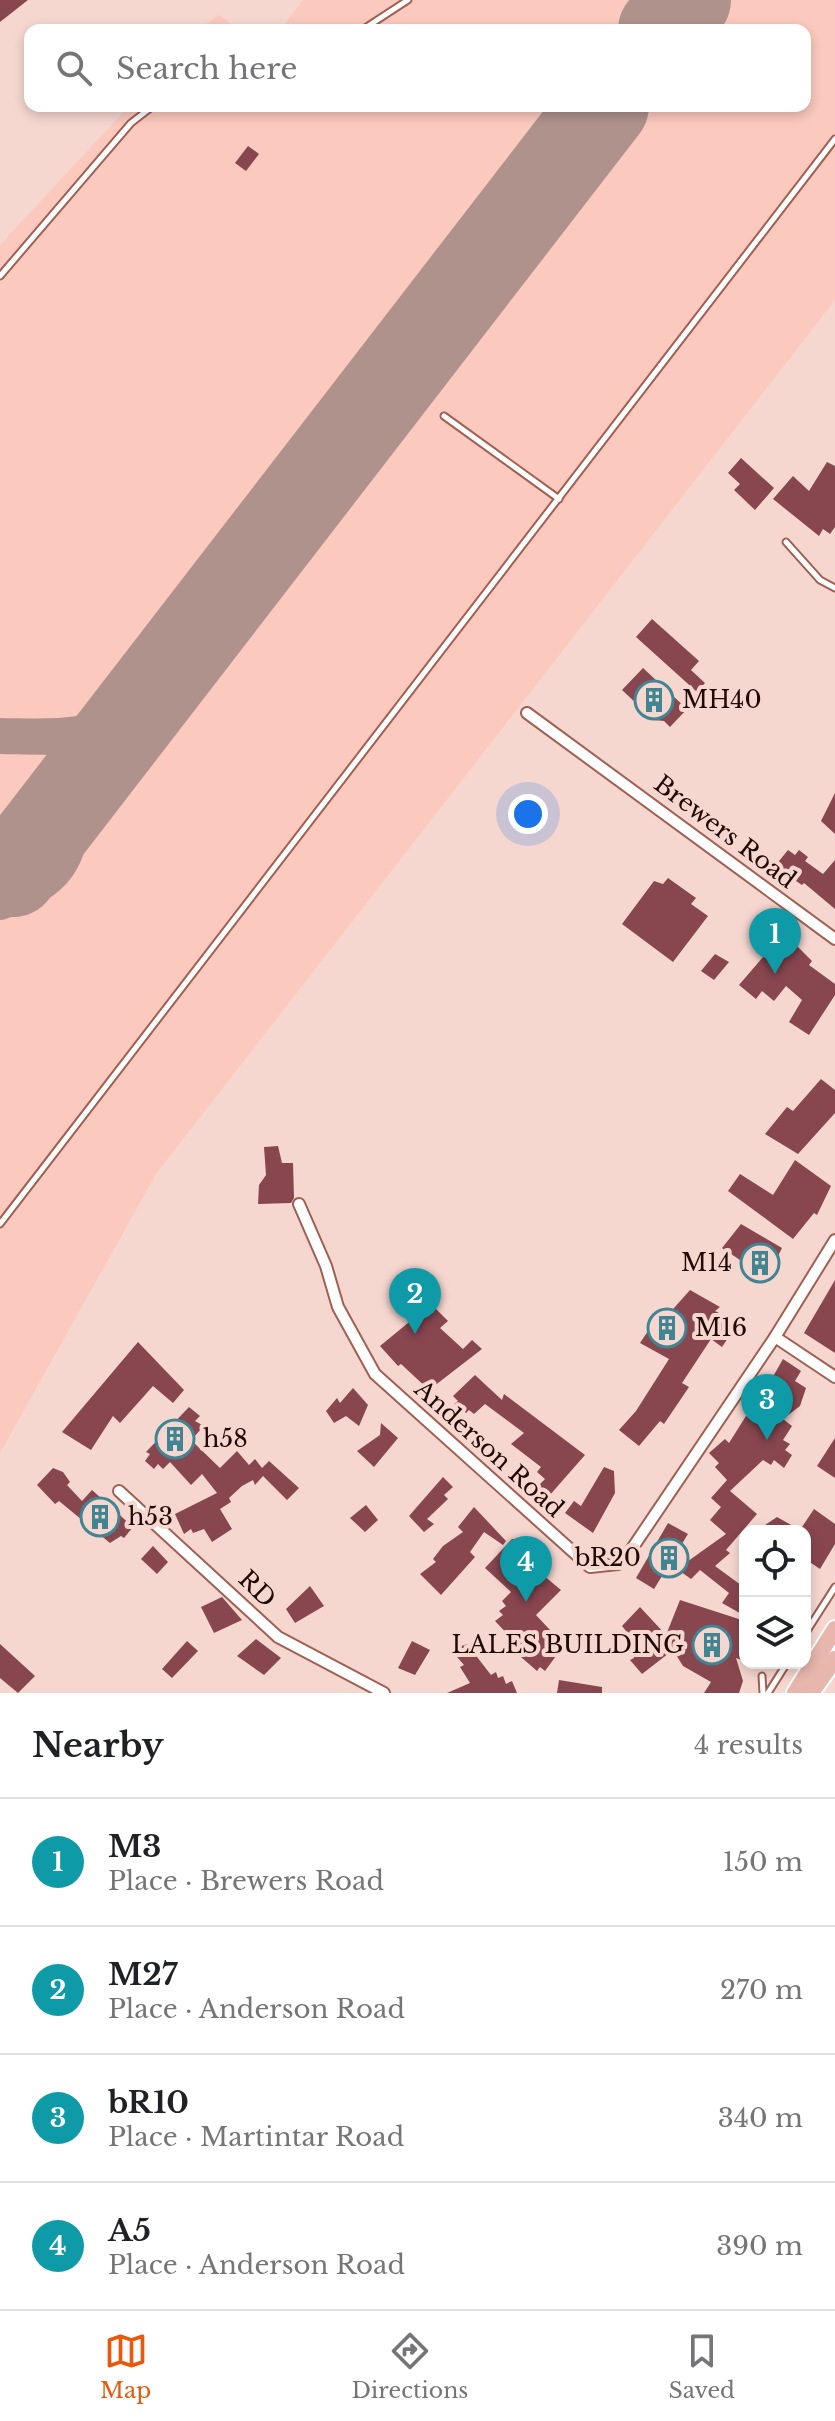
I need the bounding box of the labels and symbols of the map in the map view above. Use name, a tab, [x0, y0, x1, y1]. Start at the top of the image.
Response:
building icon: MH40	[633, 679, 675, 721]
place label: MH40	[682, 685, 762, 714]
street label: Brewers Road	[649, 769, 802, 894]
your location	[508, 794, 548, 834]
pin: 1	[749, 908, 801, 974]
building icon: M14	[739, 1242, 781, 1284]
place label: M14	[681, 1248, 732, 1277]
pin: 2	[389, 1268, 441, 1334]
building icon: M16	[646, 1307, 688, 1349]
place label: M16	[695, 1313, 747, 1342]
street label: Anderson Road	[408, 1374, 570, 1523]
pin: 3	[741, 1374, 793, 1440]
building icon: h58	[154, 1418, 196, 1460]
place label: h58	[203, 1424, 248, 1453]
building icon: h53	[79, 1496, 121, 1538]
place label: h53	[128, 1502, 173, 1531]
pin: 4	[500, 1536, 552, 1602]
building icon: bR20	[648, 1537, 690, 1579]
place label: bR20	[574, 1543, 641, 1572]
street label: RD	[233, 1564, 282, 1613]
building icon: LALES BUILDING	[691, 1624, 733, 1666]
place label: LALES BUILDING	[451, 1630, 684, 1659]

